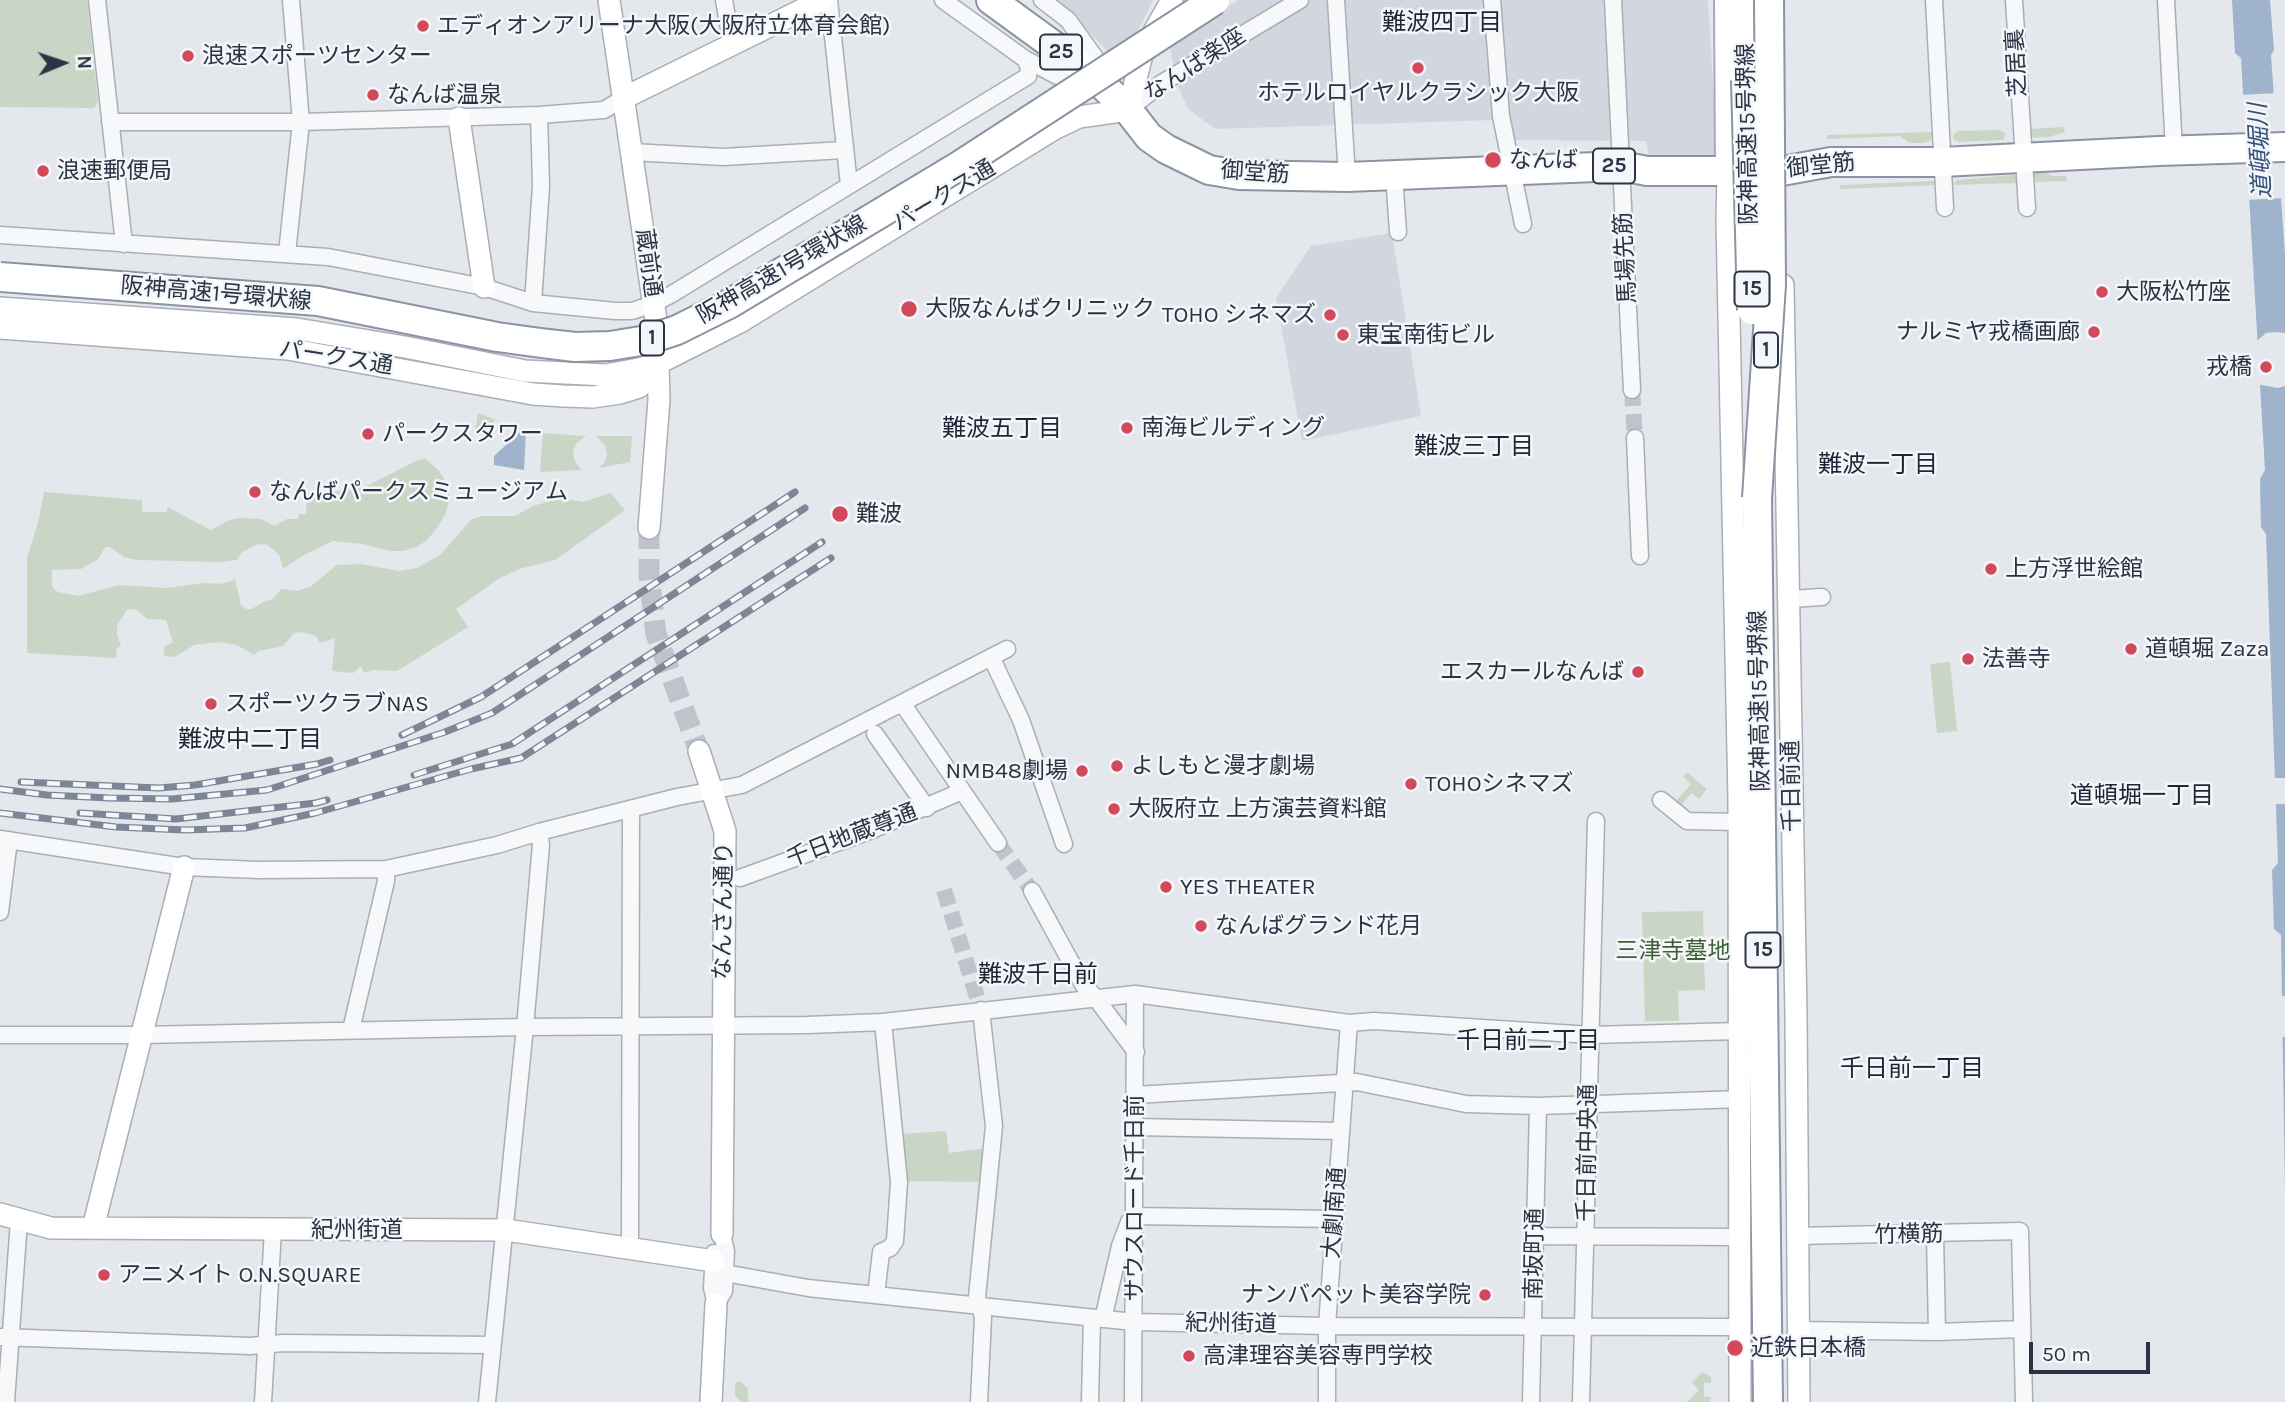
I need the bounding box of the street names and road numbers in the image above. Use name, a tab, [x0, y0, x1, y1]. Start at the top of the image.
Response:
street label: なんば楽座	[1139, 22, 1251, 108]
street label: 芝居裏	[2001, 28, 2033, 98]
road number: 25	[1040, 34, 1082, 70]
street label: 阪神高速15号堺線	[1733, 43, 1763, 225]
road number: 25	[1593, 148, 1635, 184]
street label: 御堂筋	[1785, 149, 1857, 183]
street label: パークス通	[888, 155, 1000, 237]
street label: 御堂筋	[1220, 157, 1290, 189]
street label: 阪神高速1号環状線	[692, 210, 872, 330]
street label: 馬場先筋	[1610, 211, 1642, 305]
street label: 蔵前通	[630, 227, 666, 299]
street label: 阪神高速1号環状線	[119, 272, 313, 316]
road number: 15	[1734, 272, 1770, 306]
road number: 1	[640, 320, 664, 356]
road number: 1	[1754, 332, 1778, 368]
street label: パークス通	[277, 335, 395, 381]
street label: 阪神高速15号堺線	[1745, 610, 1775, 792]
street label: 千日前通	[1777, 740, 1807, 832]
street label: 千日地蔵尊通	[783, 798, 921, 874]
street label: なんさん通り	[709, 842, 739, 980]
road number: 15	[1746, 932, 1780, 968]
street label: 千日前中央通	[1573, 1084, 1603, 1222]
street label: サウスロード千日前	[1121, 1095, 1149, 1301]
street label: 大劇南通	[1318, 1166, 1352, 1260]
street label: 南坂町通	[1520, 1208, 1550, 1300]
street label: 紀州街道	[311, 1216, 403, 1244]
street label: 竹横筋	[1874, 1221, 1944, 1249]
street label: 紀州街道	[1185, 1309, 1277, 1339]

